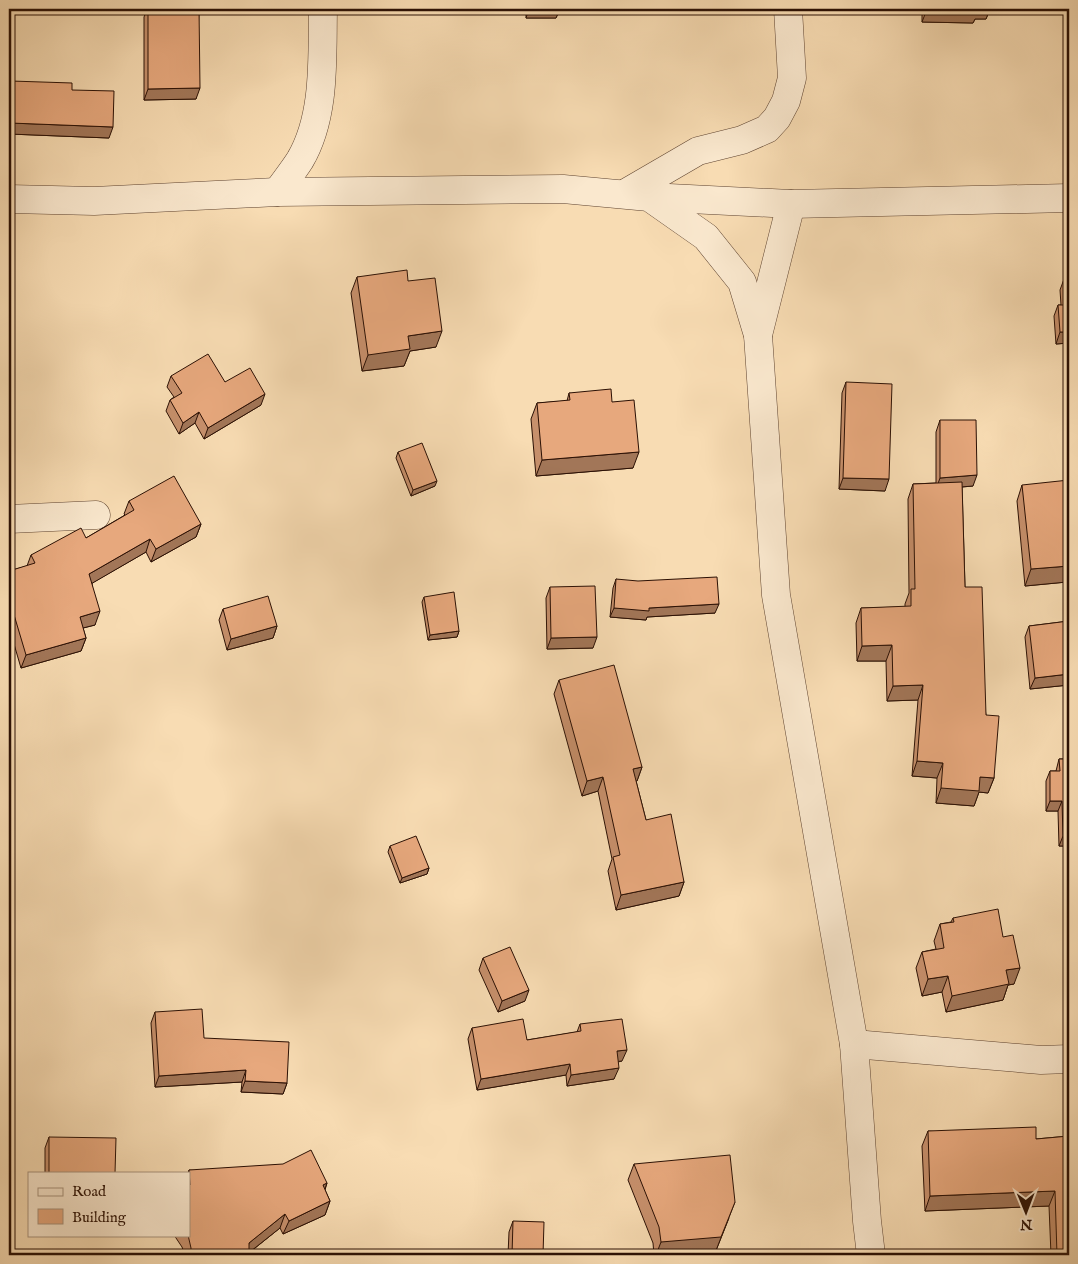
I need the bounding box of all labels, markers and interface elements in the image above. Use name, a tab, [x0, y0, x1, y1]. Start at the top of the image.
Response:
legend	[28, 1172, 190, 1236]
text: Road	[72, 1182, 107, 1201]
north arrow	[1000, 1186, 1050, 1236]
text: Building	[72, 1208, 127, 1227]
text: N	[1020, 1215, 1033, 1233]

